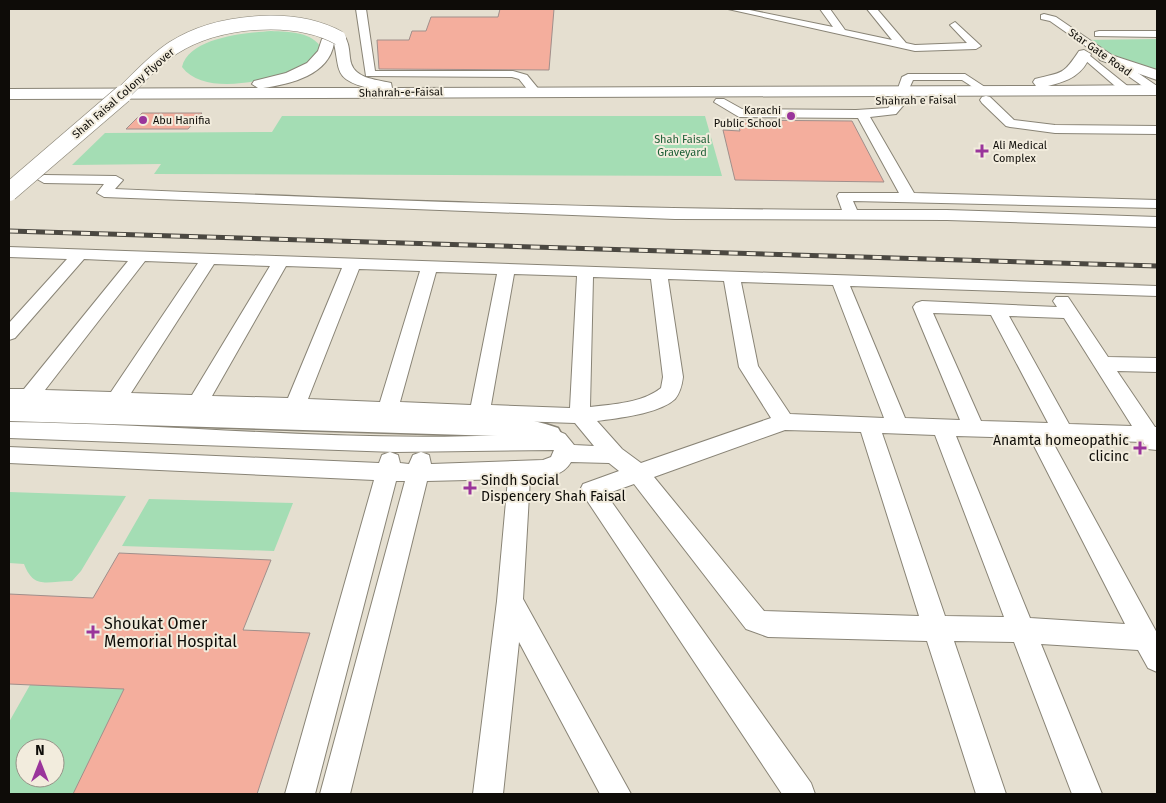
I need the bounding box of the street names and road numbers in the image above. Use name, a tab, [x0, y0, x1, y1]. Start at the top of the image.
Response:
street label: Star Gate Road	[1066, 26, 1134, 79]
street label: Shah Faisal Colony Flyover	[70, 45, 178, 141]
street label: Shahrah-e-Faisal	[359, 85, 443, 100]
street label: Shahrah e Faisal	[875, 93, 957, 108]

